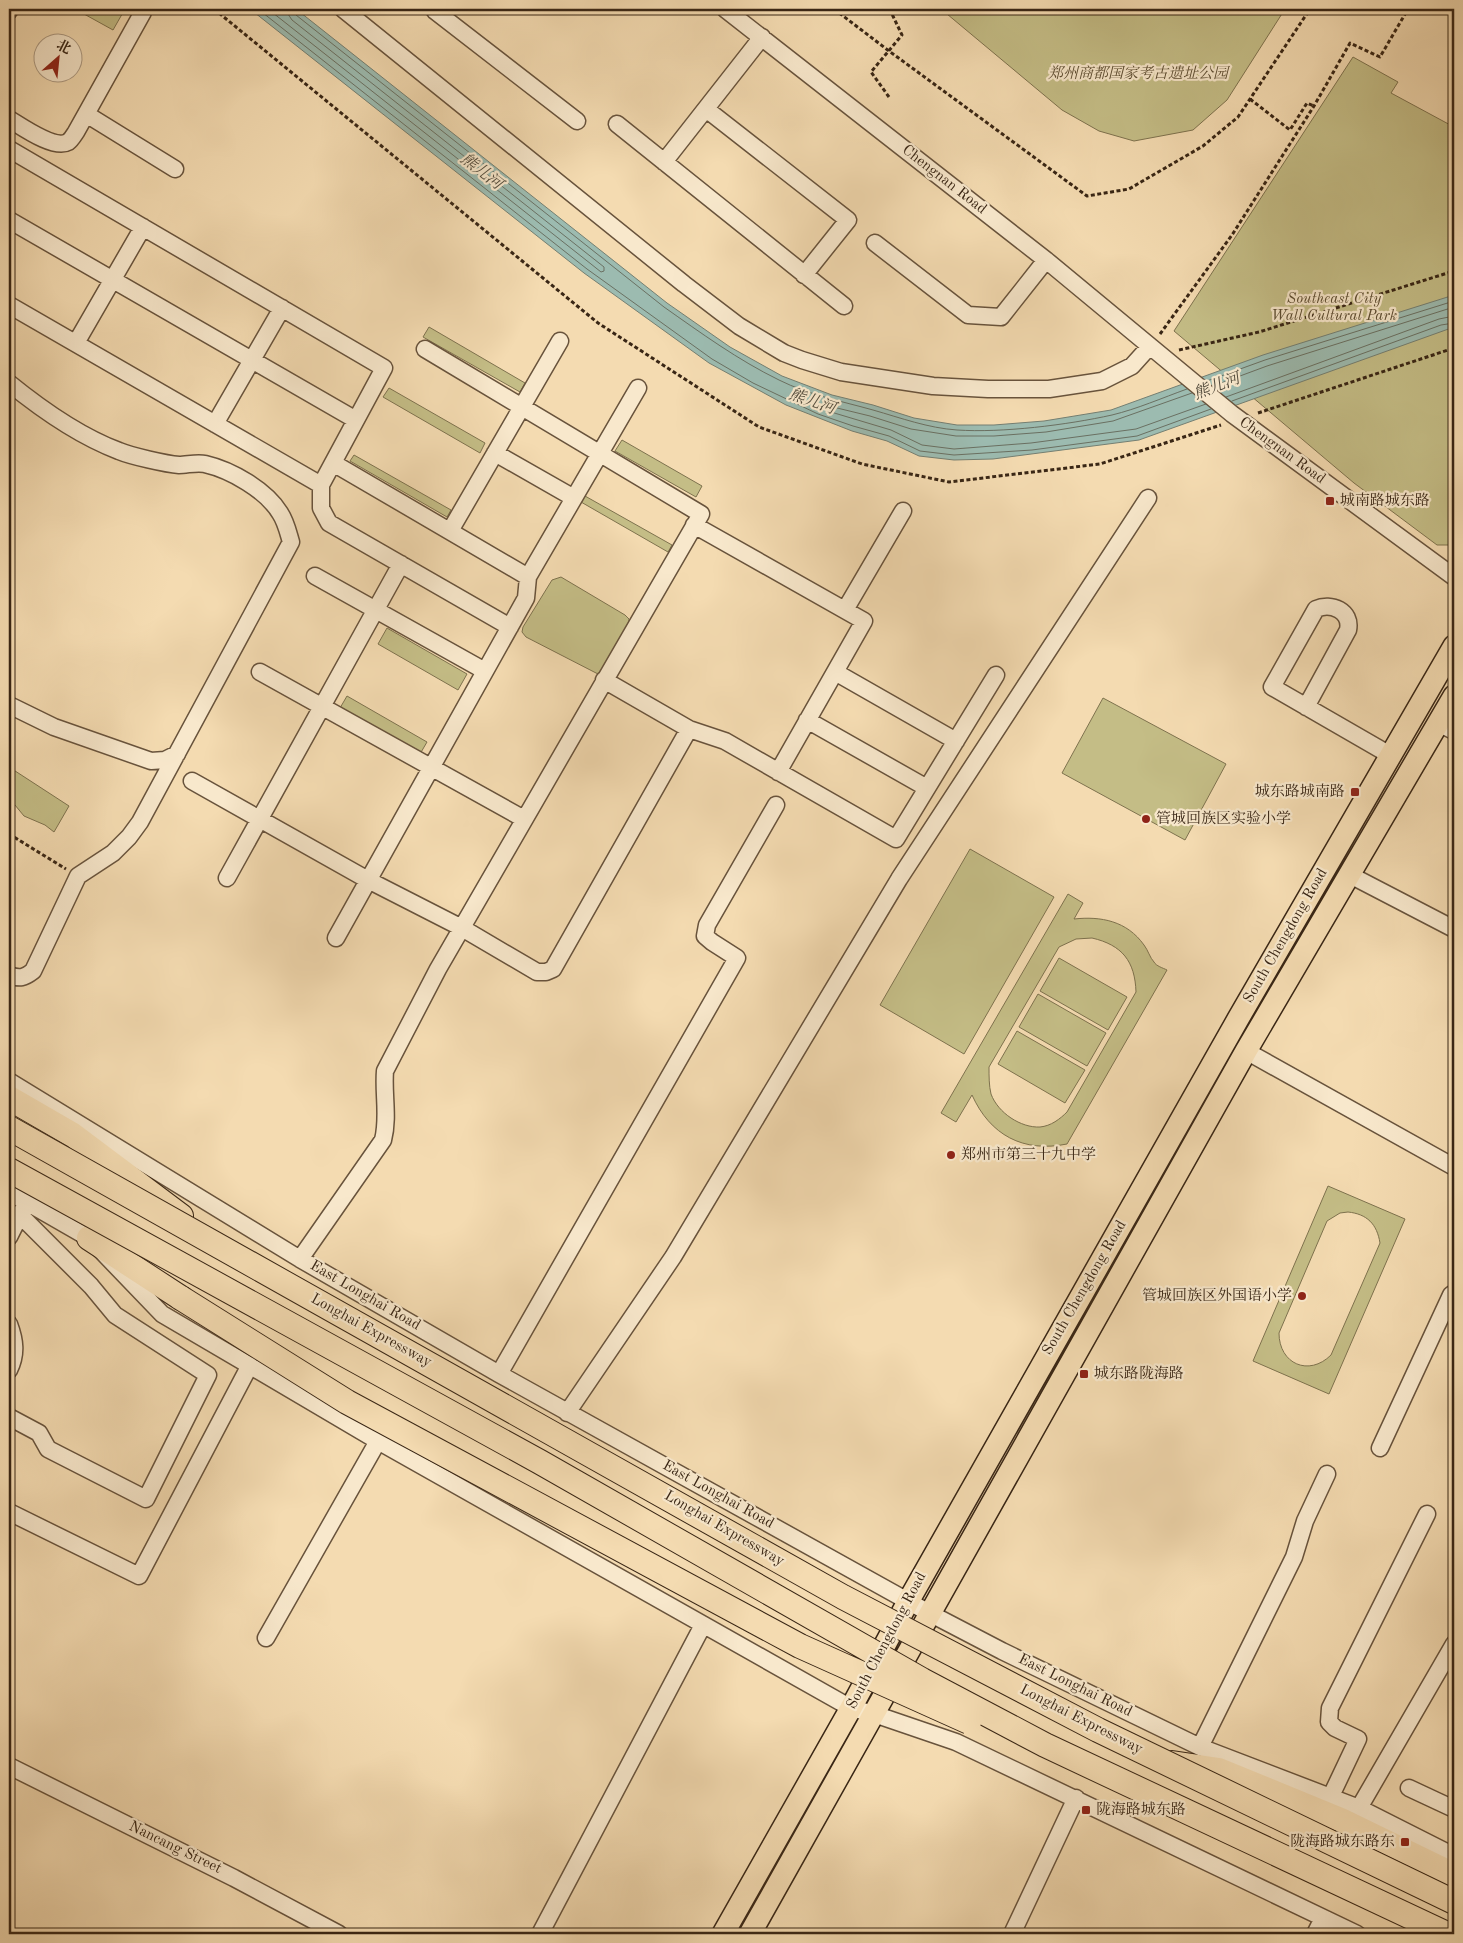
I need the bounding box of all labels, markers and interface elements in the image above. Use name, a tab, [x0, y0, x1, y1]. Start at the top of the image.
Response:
north arrow	[32, 32, 82, 82]
text: 北	[54, 37, 73, 57]
park label: 郑州商都国家考古遗址公园	[1048, 65, 1230, 82]
street label: Chengnan Road	[899, 143, 989, 218]
water label: 熊儿河	[457, 149, 508, 195]
park label: Southeast City Wall Cultural Park	[1271, 292, 1397, 324]
water label: 熊儿河	[1191, 368, 1245, 403]
water label: 熊儿河	[787, 385, 841, 418]
street label: Chengnan Road	[1236, 415, 1328, 487]
place label: 城南路城东路	[1340, 492, 1430, 509]
marker: 城南路城东路	[1324, 495, 1336, 507]
place label: 城东路城南路	[1255, 783, 1345, 800]
marker: 城东路城南路	[1349, 786, 1361, 798]
place label: 管城回族区实验小学	[1156, 810, 1291, 827]
marker: 管城回族区实验小学	[1140, 813, 1152, 825]
street label: South Chengdong Road	[1241, 866, 1331, 1006]
place label: 郑州市第三十九中学	[961, 1146, 1096, 1163]
marker: 郑州市第三十九中学	[945, 1149, 957, 1161]
street label: South Chengdong Road	[1040, 1218, 1130, 1358]
street label: East Longhai Road	[307, 1258, 423, 1334]
place label: 管城回族区外国语小学	[1142, 1287, 1292, 1304]
marker: 管城回族区外国语小学	[1296, 1290, 1308, 1302]
street label: Longhai Expressway	[308, 1292, 434, 1370]
place label: 城东路陇海路	[1094, 1365, 1184, 1382]
marker: 城东路陇海路	[1078, 1368, 1090, 1380]
street label: East Longhai Road	[660, 1458, 776, 1532]
street label: Longhai Expressway	[661, 1489, 787, 1569]
street label: South Chengdong Road	[845, 1570, 930, 1712]
street label: East Longhai Road	[1016, 1652, 1134, 1720]
street label: Longhai Expressway	[1017, 1682, 1145, 1758]
place label: 陇海路城东路	[1096, 1801, 1186, 1818]
marker: 陇海路城东路	[1080, 1804, 1092, 1816]
street label: Nancang Street	[126, 1819, 224, 1877]
place label: 陇海路城东路东	[1290, 1833, 1395, 1850]
marker: 陇海路城东路东	[1399, 1836, 1411, 1848]

